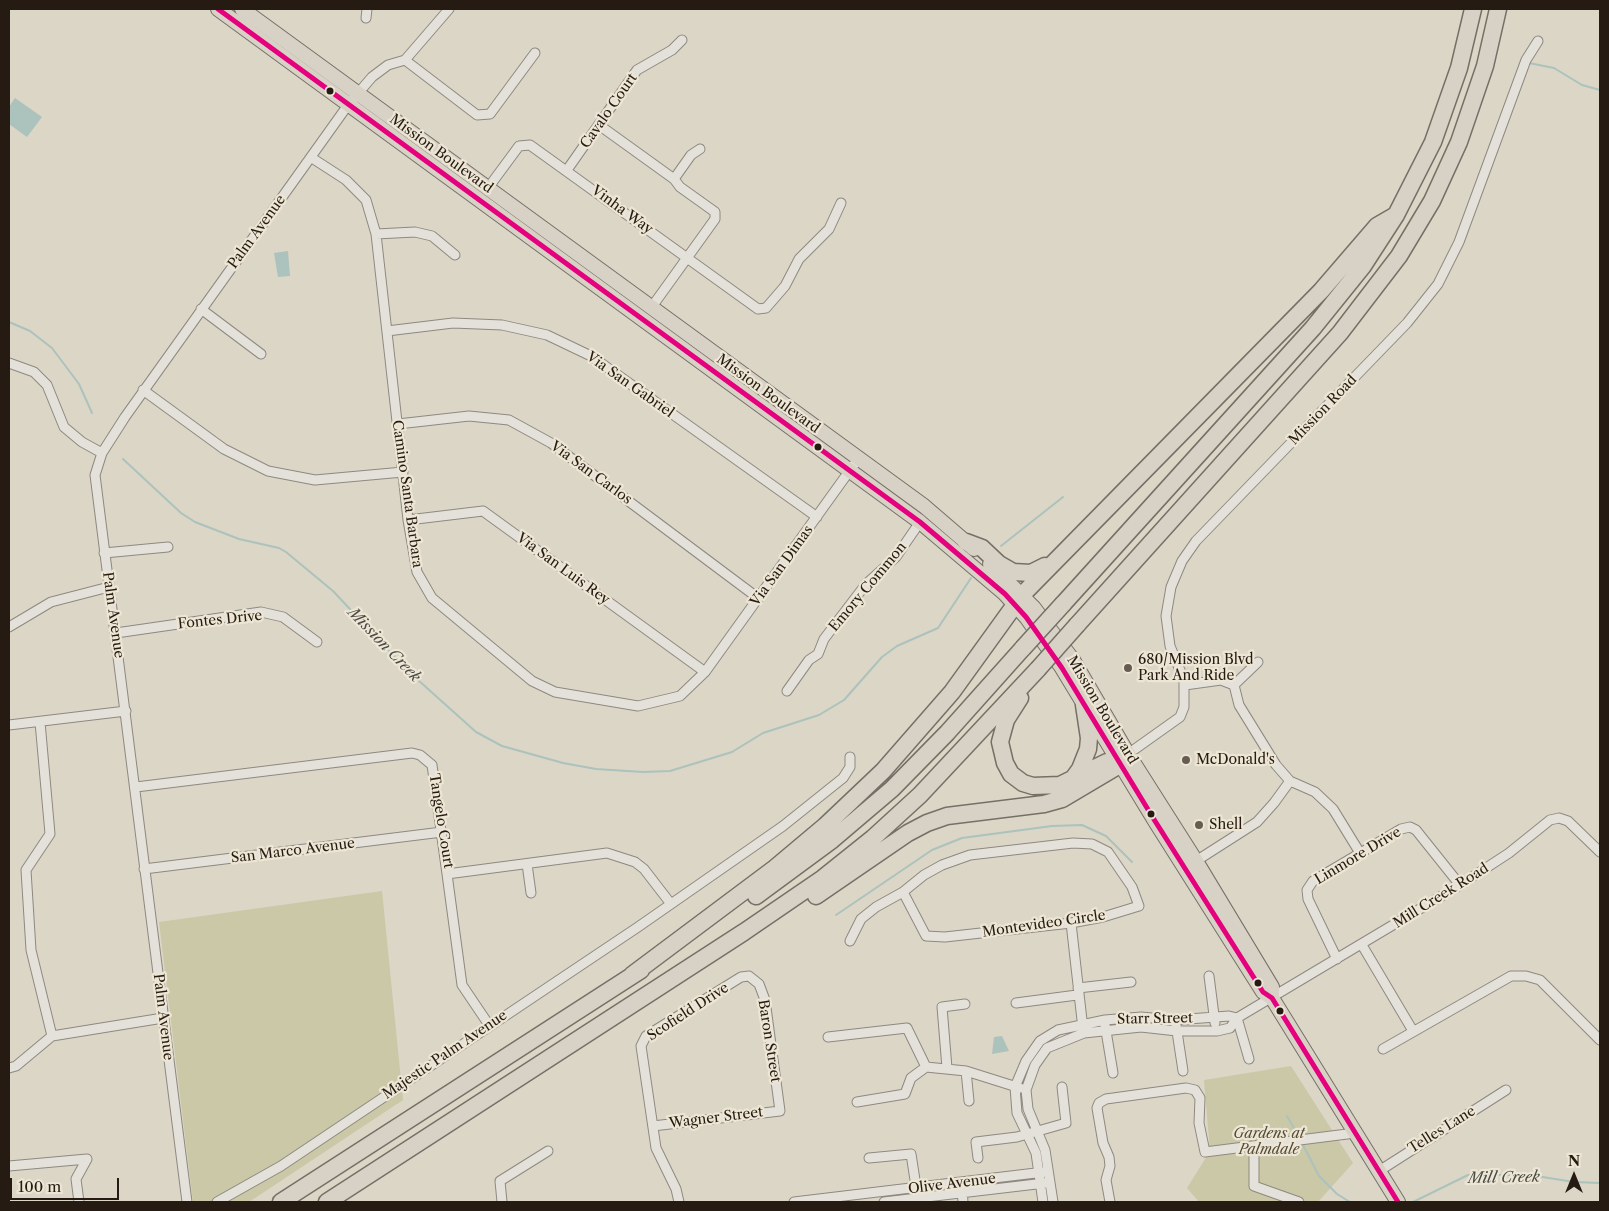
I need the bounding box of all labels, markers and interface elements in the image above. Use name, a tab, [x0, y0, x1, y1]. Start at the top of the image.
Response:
street label: Cavalo Court	[577, 70, 641, 152]
unlabelled marker	[325, 86, 335, 96]
street label: Mission Boulevard	[386, 111, 496, 197]
street label: Vinha Way	[588, 182, 656, 238]
street label: Palm Avenue	[225, 192, 289, 272]
street label: Via San Gabriel	[583, 349, 677, 421]
street label: Mission Boulevard	[713, 351, 823, 437]
street label: Mission Road	[1286, 372, 1360, 448]
street label: Camino Santa Barbara	[388, 419, 426, 569]
street label: Via San Carlos	[547, 438, 635, 508]
unlabelled marker	[813, 442, 823, 452]
street label: Via San Dimas	[747, 522, 817, 610]
street label: Via San Luis Rey	[513, 530, 613, 608]
street label: Emory Common	[826, 539, 910, 635]
street label: Palm Avenue	[99, 571, 127, 659]
water label: Mission Creek	[344, 604, 424, 686]
street label: Fontes Drive	[177, 607, 263, 633]
place label: 680/Mission Blvd Park And Ride	[1138, 652, 1254, 684]
street label: Mission Boulevard	[1063, 653, 1141, 767]
marker: 680/Mission Blvd Park And Ride	[1122, 662, 1134, 674]
place label: McDonald's	[1196, 752, 1275, 768]
marker: McDonald's	[1180, 754, 1192, 766]
street label: Tangelo Court	[425, 772, 457, 870]
unlabelled marker	[1146, 809, 1156, 819]
place label: Shell	[1209, 817, 1242, 833]
marker: Shell	[1193, 819, 1205, 831]
street label: Linmore Drive	[1312, 824, 1404, 888]
street label: San Marco Avenue	[230, 835, 356, 867]
street label: Mill Creek Road	[1390, 860, 1492, 932]
street label: Montevideo Circle	[981, 907, 1107, 941]
street label: Palm Avenue	[149, 973, 177, 1061]
unlabelled marker	[1253, 978, 1263, 988]
street label: Scofield Drive	[644, 979, 732, 1045]
street label: Baron Street	[754, 998, 784, 1084]
unlabelled marker	[1275, 1006, 1285, 1016]
street label: Majestic Palm Avenue	[380, 1007, 510, 1103]
street label: Starr Street	[1117, 1010, 1193, 1028]
street label: Telles Lane	[1405, 1103, 1479, 1157]
street label: Wagner Street	[668, 1104, 764, 1132]
park label: Gardens at Palmdale	[1233, 1126, 1305, 1158]
north arrow	[1549, 1151, 1599, 1201]
text: N	[1568, 1152, 1580, 1170]
scale bar	[12, 1168, 121, 1200]
water label: Mill Creek	[1468, 1168, 1540, 1188]
street label: Olive Avenue	[907, 1170, 997, 1198]
text: 100 m	[18, 1177, 61, 1196]

